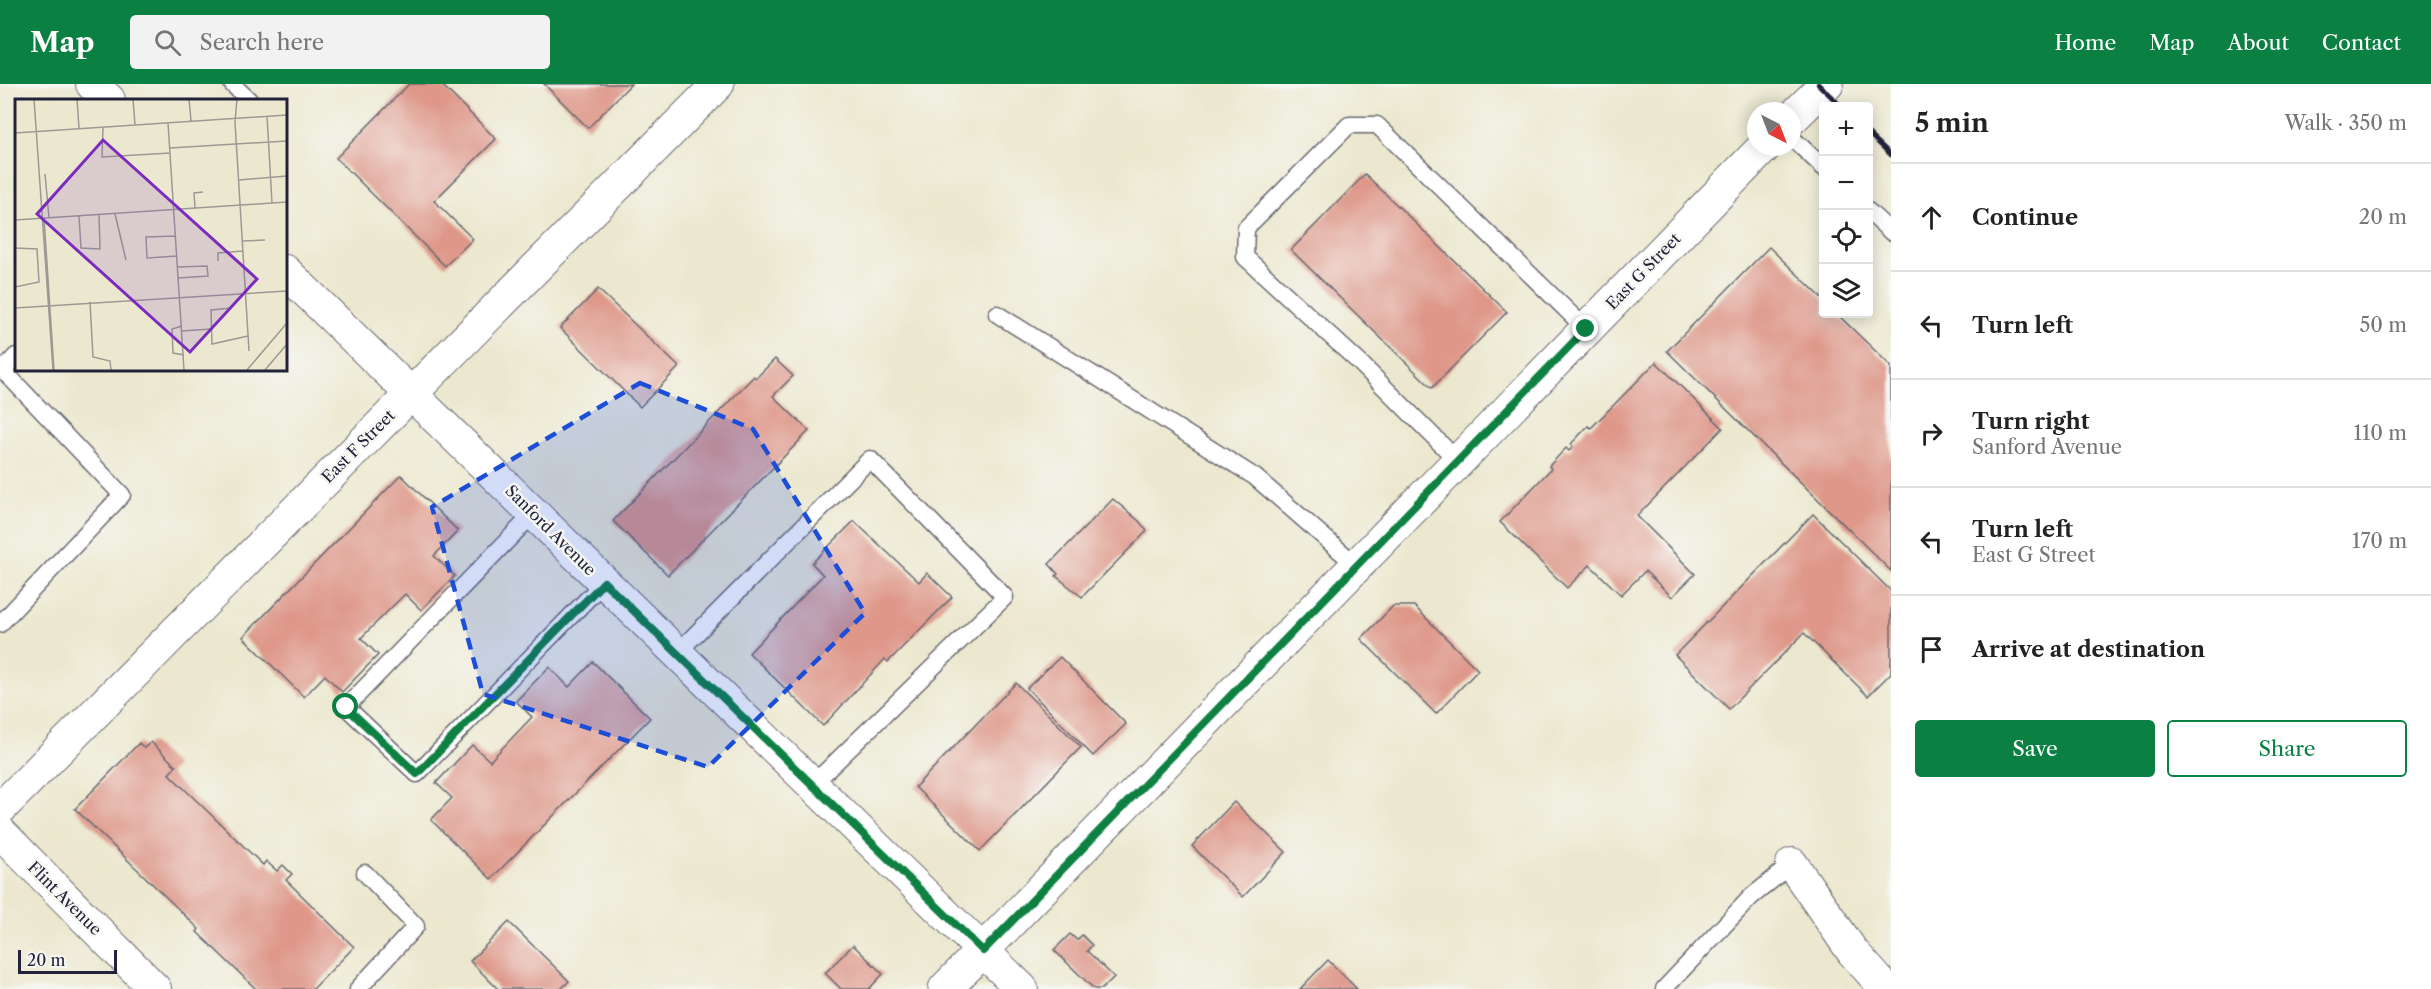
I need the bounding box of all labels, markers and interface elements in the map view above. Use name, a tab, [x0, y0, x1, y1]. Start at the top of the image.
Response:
search box	[130, 15, 550, 69]
text: Map	[30, 25, 94, 59]
icon: search	[151, 26, 184, 59]
text: Search here	[199, 29, 324, 56]
text: Home	[2055, 30, 2116, 55]
text: Map	[2149, 30, 2194, 55]
text: About	[2227, 30, 2289, 55]
text: Contact	[2322, 30, 2401, 55]
inset map	[15, 99, 286, 370]
north arrow	[1747, 102, 1801, 156]
map controls	[1819, 102, 1873, 318]
button: +	[1819, 102, 1873, 156]
text: 5 min	[1915, 107, 1989, 139]
text: Walk · 350 m	[2284, 111, 2407, 135]
button: −	[1819, 156, 1873, 210]
icon: ahead	[1915, 201, 1948, 234]
text: Continue	[1972, 204, 2078, 231]
text: 20 m	[2359, 205, 2407, 229]
button: locate	[1819, 210, 1873, 264]
street label: East G Street	[1602, 228, 1685, 313]
button: layers	[1819, 264, 1873, 318]
icon: left	[1915, 309, 1948, 342]
text: Turn left	[1972, 312, 2073, 339]
text: 50 m	[2360, 313, 2407, 337]
route end	[1572, 315, 1598, 341]
street label: East F Street	[317, 405, 399, 487]
text: Turn right	[1972, 408, 2090, 435]
icon: right	[1915, 417, 1948, 450]
text: 110 m	[2354, 421, 2407, 445]
text: Sanford Avenue	[1972, 435, 2122, 459]
street label: Sanford Avenue	[501, 480, 601, 580]
text: Turn left	[1972, 516, 2073, 543]
icon: left	[1915, 525, 1948, 558]
text: 170 m	[2352, 529, 2407, 553]
text: East G Street	[1972, 543, 2095, 567]
icon: arrive	[1915, 633, 1948, 666]
text: Arrive at destination	[1972, 636, 2205, 663]
route start	[332, 693, 358, 719]
button: Save	[1915, 720, 2155, 777]
button: Share	[2167, 720, 2407, 777]
street label: Flint Avenue	[24, 857, 106, 939]
scale bar	[18, 947, 117, 974]
text: 20 m	[27, 950, 66, 970]

